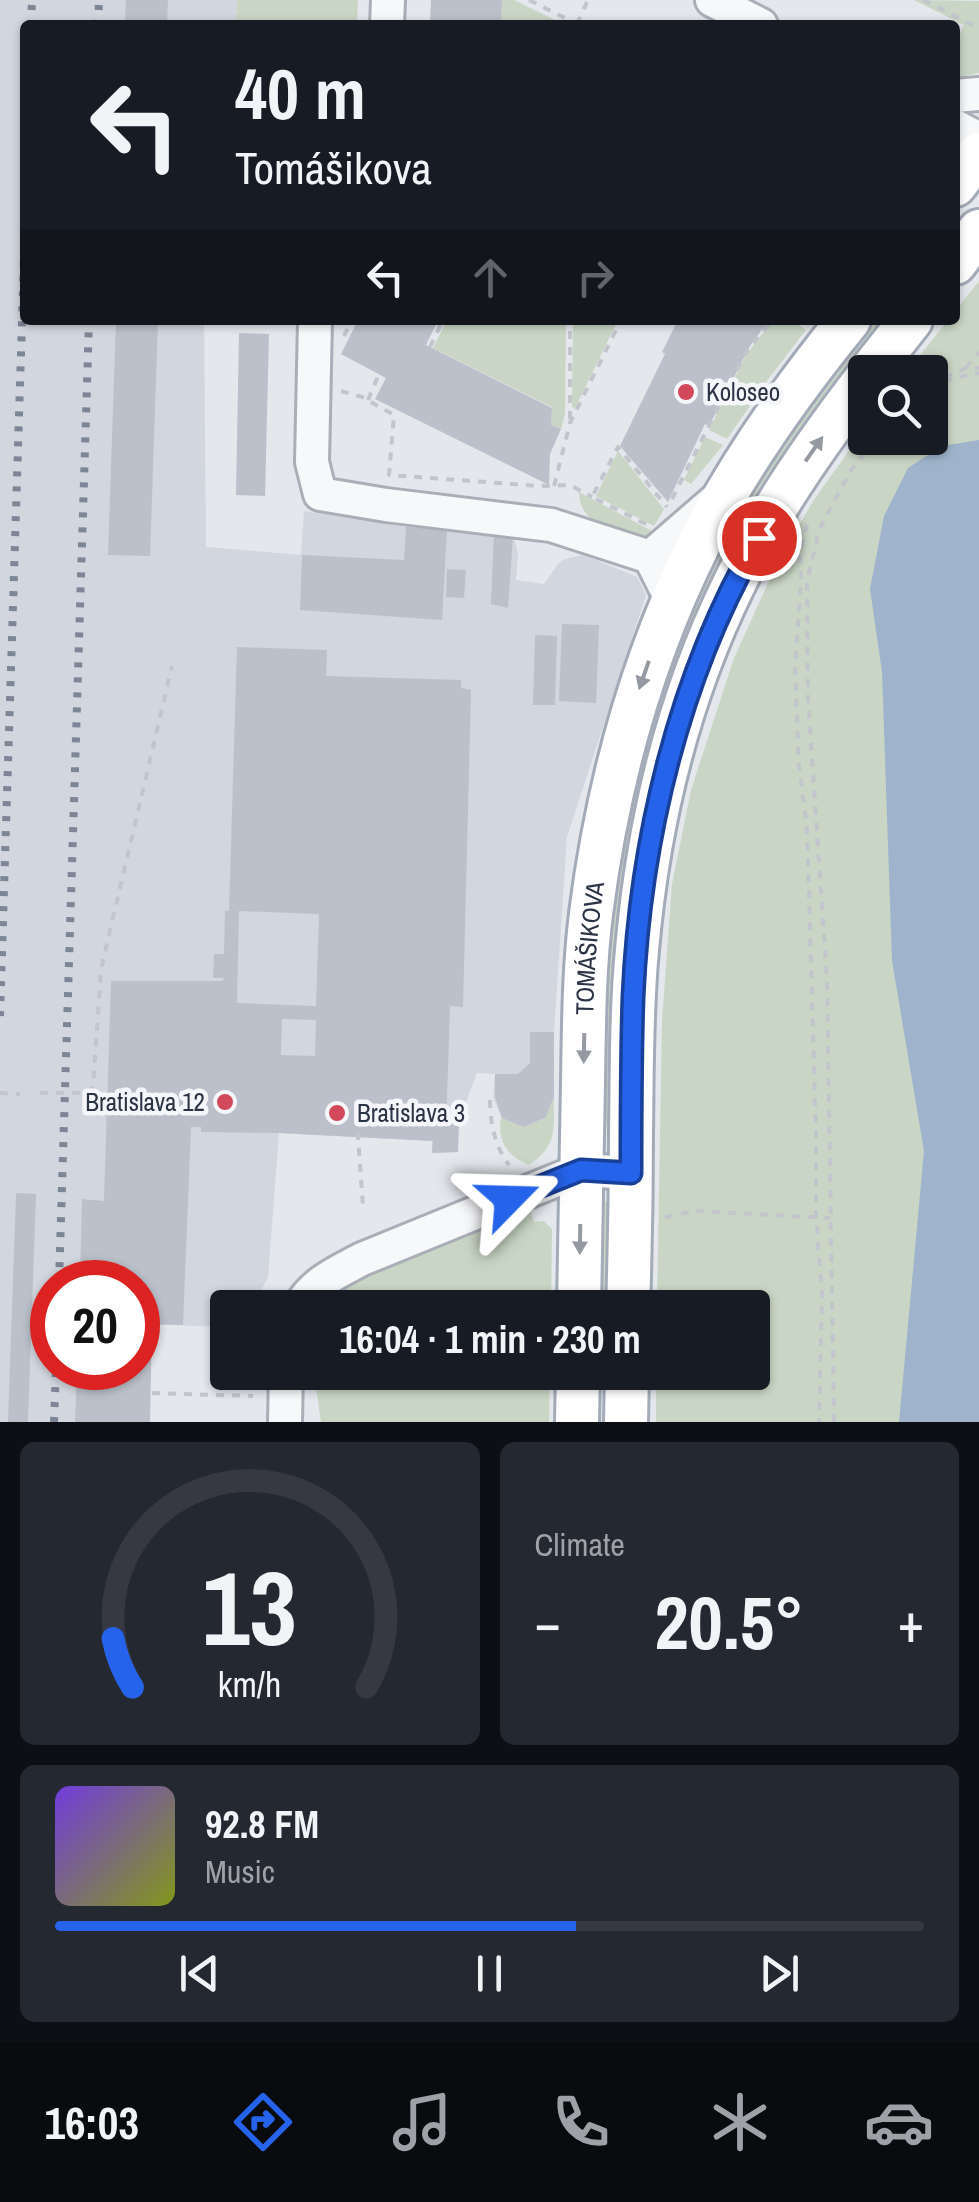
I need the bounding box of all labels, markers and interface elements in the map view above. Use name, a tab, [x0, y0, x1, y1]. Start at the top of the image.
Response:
text: 40 m	[235, 47, 366, 141]
icon: left	[70, 60, 200, 190]
text: Tomášikova	[235, 137, 432, 198]
icon: left	[358, 250, 413, 305]
icon: ahead	[463, 250, 518, 305]
icon: right	[568, 250, 623, 305]
map controls	[848, 355, 948, 455]
button: search	[848, 355, 948, 455]
place label: Koloseo	[706, 375, 780, 409]
marker: Koloseo	[675, 381, 697, 403]
one-way arrow	[804, 436, 823, 462]
pin	[717, 496, 802, 581]
icon: arrive	[732, 511, 787, 566]
one-way arrow	[636, 661, 651, 691]
street label: TOMÁŠIKOVA	[567, 879, 612, 1015]
one-way arrow	[575, 1033, 591, 1065]
place label: Bratislava 12	[85, 1085, 205, 1119]
marker: Bratislava 12	[214, 1091, 236, 1113]
place label: Bratislava 3	[357, 1096, 465, 1130]
marker: Bratislava 3	[326, 1102, 348, 1124]
position arrow	[457, 1147, 561, 1251]
one-way arrow	[572, 1223, 588, 1255]
speed limit sign: 20	[30, 1260, 160, 1390]
text: 16:04 · 1 min · 230 m	[339, 1314, 641, 1365]
text: Climate	[535, 1523, 625, 1566]
text: 13	[202, 1537, 297, 1677]
text: 20.5°	[654, 1571, 804, 1672]
text: −	[535, 1585, 561, 1659]
text: +	[898, 1585, 924, 1659]
text: km/h	[218, 1660, 282, 1708]
text: 92.8 FM	[205, 1799, 319, 1850]
text: Music	[205, 1850, 275, 1893]
icon: previous	[172, 1946, 227, 2001]
icon: pause	[462, 1946, 517, 2001]
icon: next	[752, 1946, 807, 2001]
icon: directions	[228, 2087, 298, 2157]
icon: music	[387, 2087, 457, 2157]
icon: phone	[546, 2087, 616, 2157]
icon: climate	[705, 2087, 775, 2157]
icon: car	[864, 2087, 934, 2157]
text: 16:03	[45, 2092, 139, 2153]

